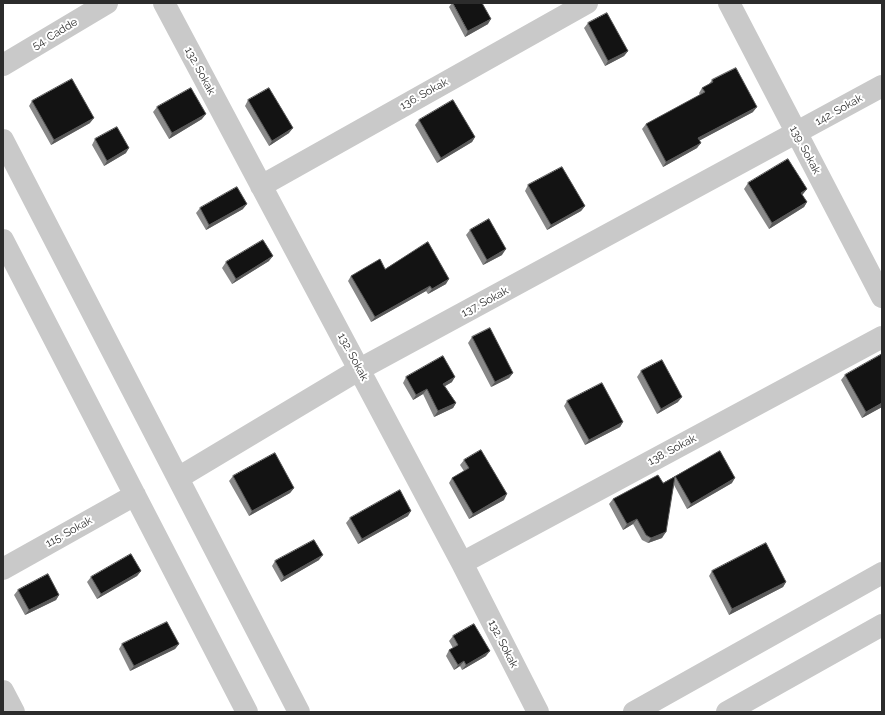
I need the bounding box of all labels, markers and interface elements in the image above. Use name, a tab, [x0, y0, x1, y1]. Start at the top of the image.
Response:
street label: 54. Cadde	[30, 15, 80, 53]
street label: 132. Sokak	[182, 45, 218, 97]
street label: 136. Sokak	[398, 75, 450, 113]
street label: 142. Sokak	[813, 92, 865, 128]
street label: 139. Sokak	[787, 124, 823, 176]
street label: 137. Sokak	[459, 284, 511, 320]
street label: 132. Sokak	[335, 331, 371, 383]
street label: 138. Sokak	[646, 432, 698, 468]
street label: 115. Sokak	[43, 514, 95, 550]
street label: 132. Sokak	[485, 618, 521, 670]

